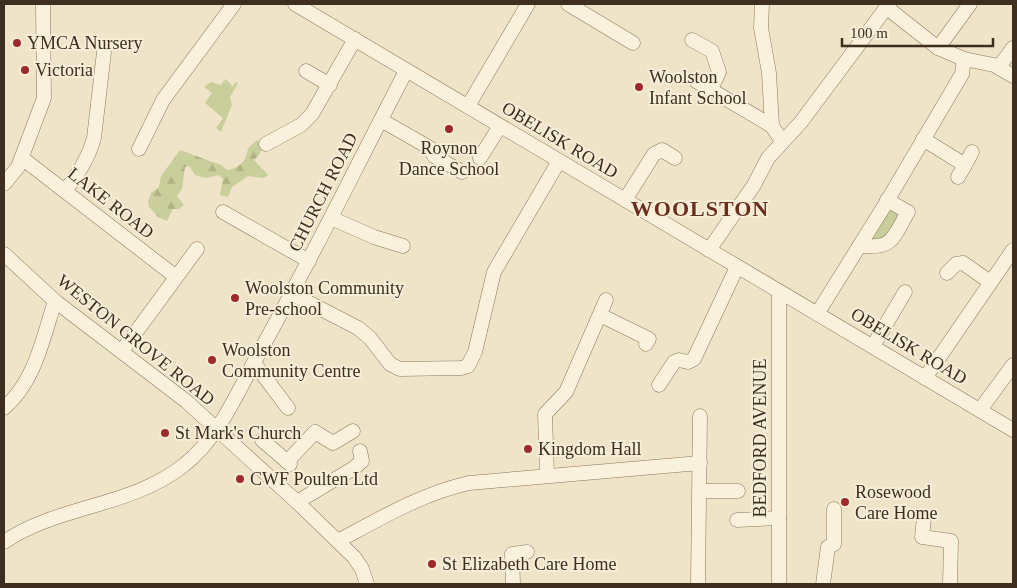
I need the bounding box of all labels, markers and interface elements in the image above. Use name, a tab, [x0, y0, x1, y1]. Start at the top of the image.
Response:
scale bar	[842, 15, 993, 47]
text: 100 m	[850, 25, 888, 41]
place label: YMCA Nursery	[27, 33, 143, 53]
marker: YMCA Nursery	[11, 37, 23, 49]
place label: Victoria	[35, 60, 93, 80]
marker: Victoria	[19, 64, 31, 76]
place label: Woolston Infant School	[649, 67, 746, 108]
marker: Woolston Infant School	[633, 81, 645, 93]
street label: OBELISK ROAD	[498, 98, 622, 182]
marker: Roynon Dance School	[443, 123, 455, 135]
street label: CHURCH ROAD	[284, 129, 362, 255]
place label: Roynon Dance School	[399, 138, 499, 179]
street label: LAKE ROAD	[64, 163, 158, 243]
district label: WOOLSTON	[631, 196, 769, 221]
street label: WESTON GROVE ROAD	[53, 270, 219, 410]
place label: Woolston Community Pre-school	[245, 278, 404, 319]
marker: Woolston Community Pre-school	[229, 292, 241, 304]
street label: OBELISK ROAD	[847, 304, 971, 388]
place label: Woolston Community Centre	[222, 340, 361, 381]
marker: Woolston Community Centre	[206, 354, 218, 366]
street label: BEDFORD AVENUE	[750, 358, 770, 518]
place label: St Mark's Church	[175, 423, 301, 443]
marker: St Mark's Church	[159, 427, 171, 439]
place label: Kingdom Hall	[538, 439, 642, 459]
marker: Kingdom Hall	[522, 443, 534, 455]
place label: CWF Poulten Ltd	[250, 469, 378, 489]
marker: CWF Poulten Ltd	[234, 473, 246, 485]
place label: Rosewood Care Home	[855, 482, 937, 523]
marker: Rosewood Care Home	[839, 496, 851, 508]
place label: St Elizabeth Care Home	[442, 554, 616, 574]
marker: St Elizabeth Care Home	[426, 558, 438, 570]

